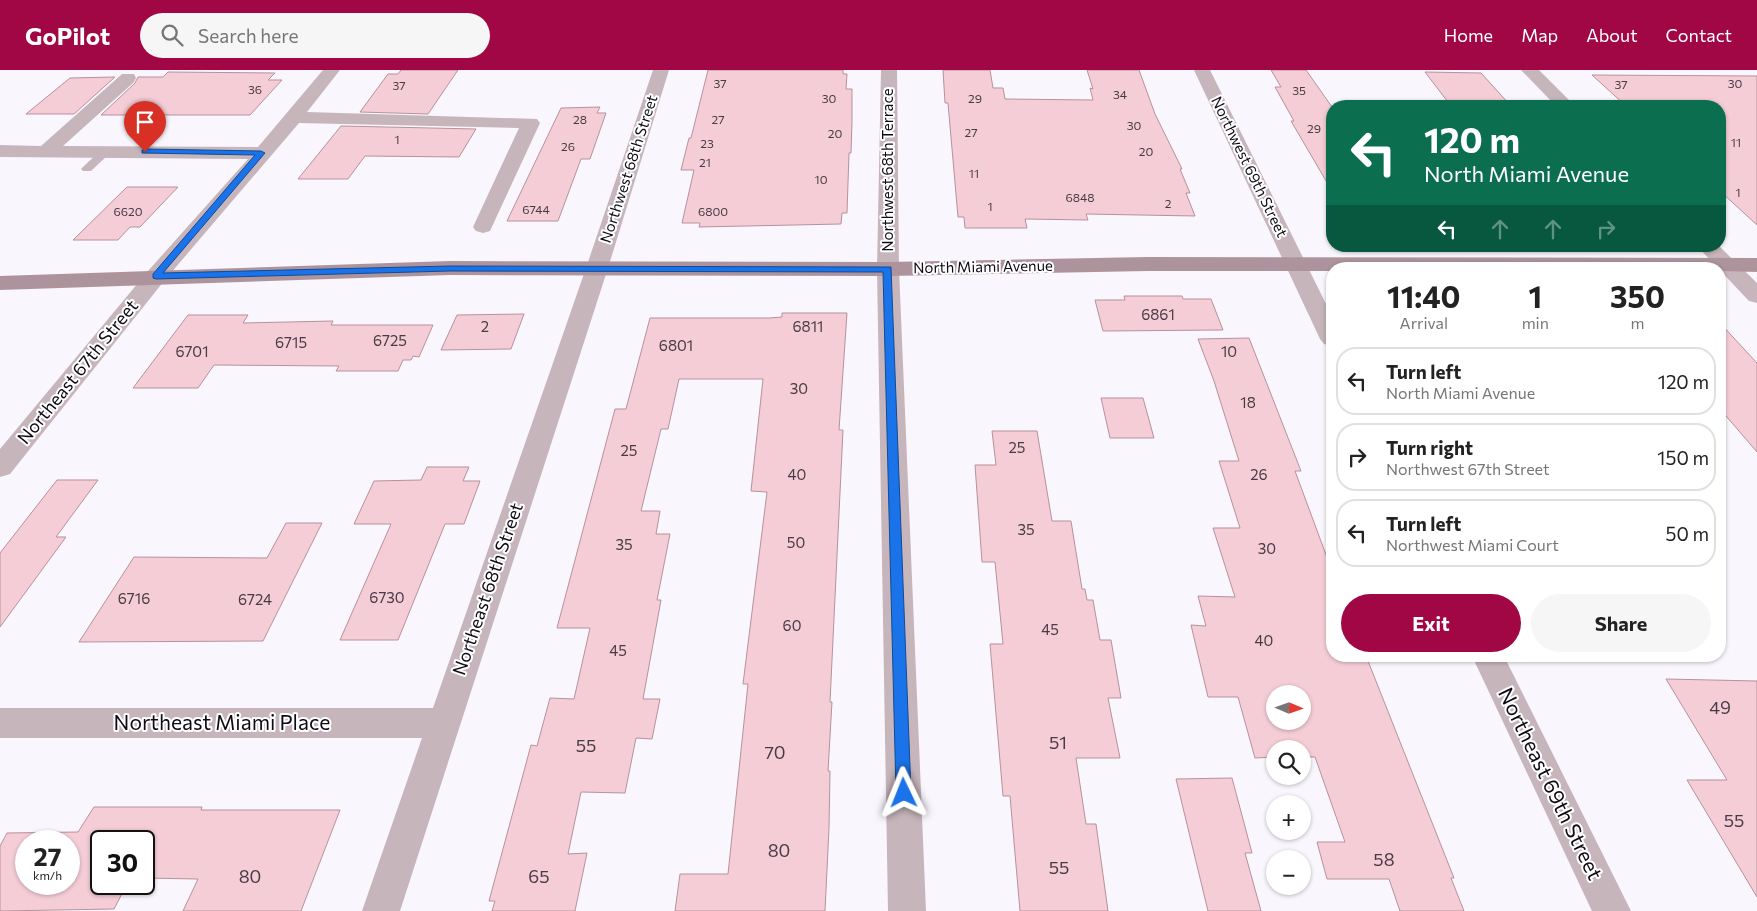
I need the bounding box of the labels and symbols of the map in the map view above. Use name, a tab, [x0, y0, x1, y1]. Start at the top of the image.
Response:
house number: 37	[713, 76, 727, 90]
house number: 30	[1728, 76, 1743, 90]
house number: 37	[1614, 77, 1628, 91]
house number: 37	[392, 78, 406, 92]
house number: 36	[248, 82, 262, 96]
house number: 35	[1292, 83, 1306, 97]
house number: 34	[1113, 87, 1127, 101]
street label: Northwest 68th Terrace	[878, 88, 896, 252]
house number: 30	[822, 91, 837, 105]
house number: 29	[968, 91, 982, 105]
street label: Northwest 68th Street	[596, 92, 660, 245]
street label: Northwest 69th Street	[1208, 93, 1292, 240]
pin	[124, 101, 166, 152]
house number: 28	[573, 112, 587, 126]
house number: 27	[712, 112, 724, 126]
house number: 30	[1127, 118, 1142, 132]
house number: 29	[1307, 121, 1321, 135]
house number: 27	[965, 125, 977, 139]
house number: 20	[828, 126, 842, 140]
house number: 1	[394, 132, 400, 146]
house number: 11	[1731, 135, 1741, 149]
house number: 23	[700, 136, 714, 150]
house number: 26	[561, 139, 575, 153]
house number: 20	[1139, 144, 1153, 158]
house number: 21	[699, 155, 711, 169]
house number: 11	[969, 166, 979, 180]
house number: 10	[815, 172, 828, 186]
house number: 1	[1735, 185, 1741, 199]
house number: 6848	[1065, 190, 1095, 204]
house number: 2	[1165, 196, 1172, 210]
house number: 1	[987, 199, 993, 213]
house number: 6744	[522, 202, 550, 216]
house number: 6620	[114, 204, 143, 218]
house number: 6800	[698, 204, 728, 218]
street label: North Miami Avenue	[913, 256, 1053, 276]
street label: Northeast 67th Street	[12, 295, 142, 448]
house number: 6861	[1141, 305, 1175, 323]
house number: 2	[481, 317, 489, 335]
house number: 6811	[792, 317, 824, 335]
house number: 6725	[373, 331, 407, 349]
house number: 6715	[275, 333, 307, 351]
house number: 6801	[659, 336, 693, 354]
house number: 6701	[175, 342, 209, 360]
house number: 10	[1221, 342, 1237, 360]
house number: 30	[790, 379, 808, 397]
house number: 18	[1240, 393, 1256, 411]
house number: 25	[1009, 438, 1025, 456]
house number: 25	[621, 441, 637, 459]
house number: 40	[788, 465, 806, 483]
house number: 26	[1250, 465, 1268, 483]
street label: Northeast 68th Street	[447, 500, 527, 678]
house number: 35	[1017, 520, 1035, 538]
house number: 50	[787, 533, 805, 551]
house number: 35	[615, 535, 633, 553]
house number: 30	[1258, 539, 1276, 557]
house number: 6730	[369, 588, 405, 606]
house number: 6716	[118, 589, 150, 607]
house number: 6724	[238, 590, 272, 608]
house number: 60	[783, 616, 801, 634]
house number: 45	[1041, 620, 1059, 638]
house number: 40	[1255, 631, 1273, 649]
house number: 45	[609, 641, 627, 659]
street label: Northeast 69th Street	[1494, 683, 1609, 884]
north arrow	[1266, 685, 1311, 730]
house number: 49	[1709, 696, 1731, 718]
street label: Northeast Miami Place	[114, 709, 330, 734]
house number: 51	[1049, 731, 1067, 753]
house number: 55	[576, 734, 596, 756]
house number: 70	[764, 741, 786, 763]
position arrow	[877, 766, 929, 818]
house number: 55	[1724, 809, 1744, 831]
speed limit sign: 30	[90, 830, 155, 895]
house number: 80	[768, 839, 790, 861]
house number: 58	[1373, 848, 1395, 870]
house number: 55	[1049, 856, 1069, 878]
house number: 80	[239, 865, 261, 887]
house number: 65	[528, 865, 550, 887]

